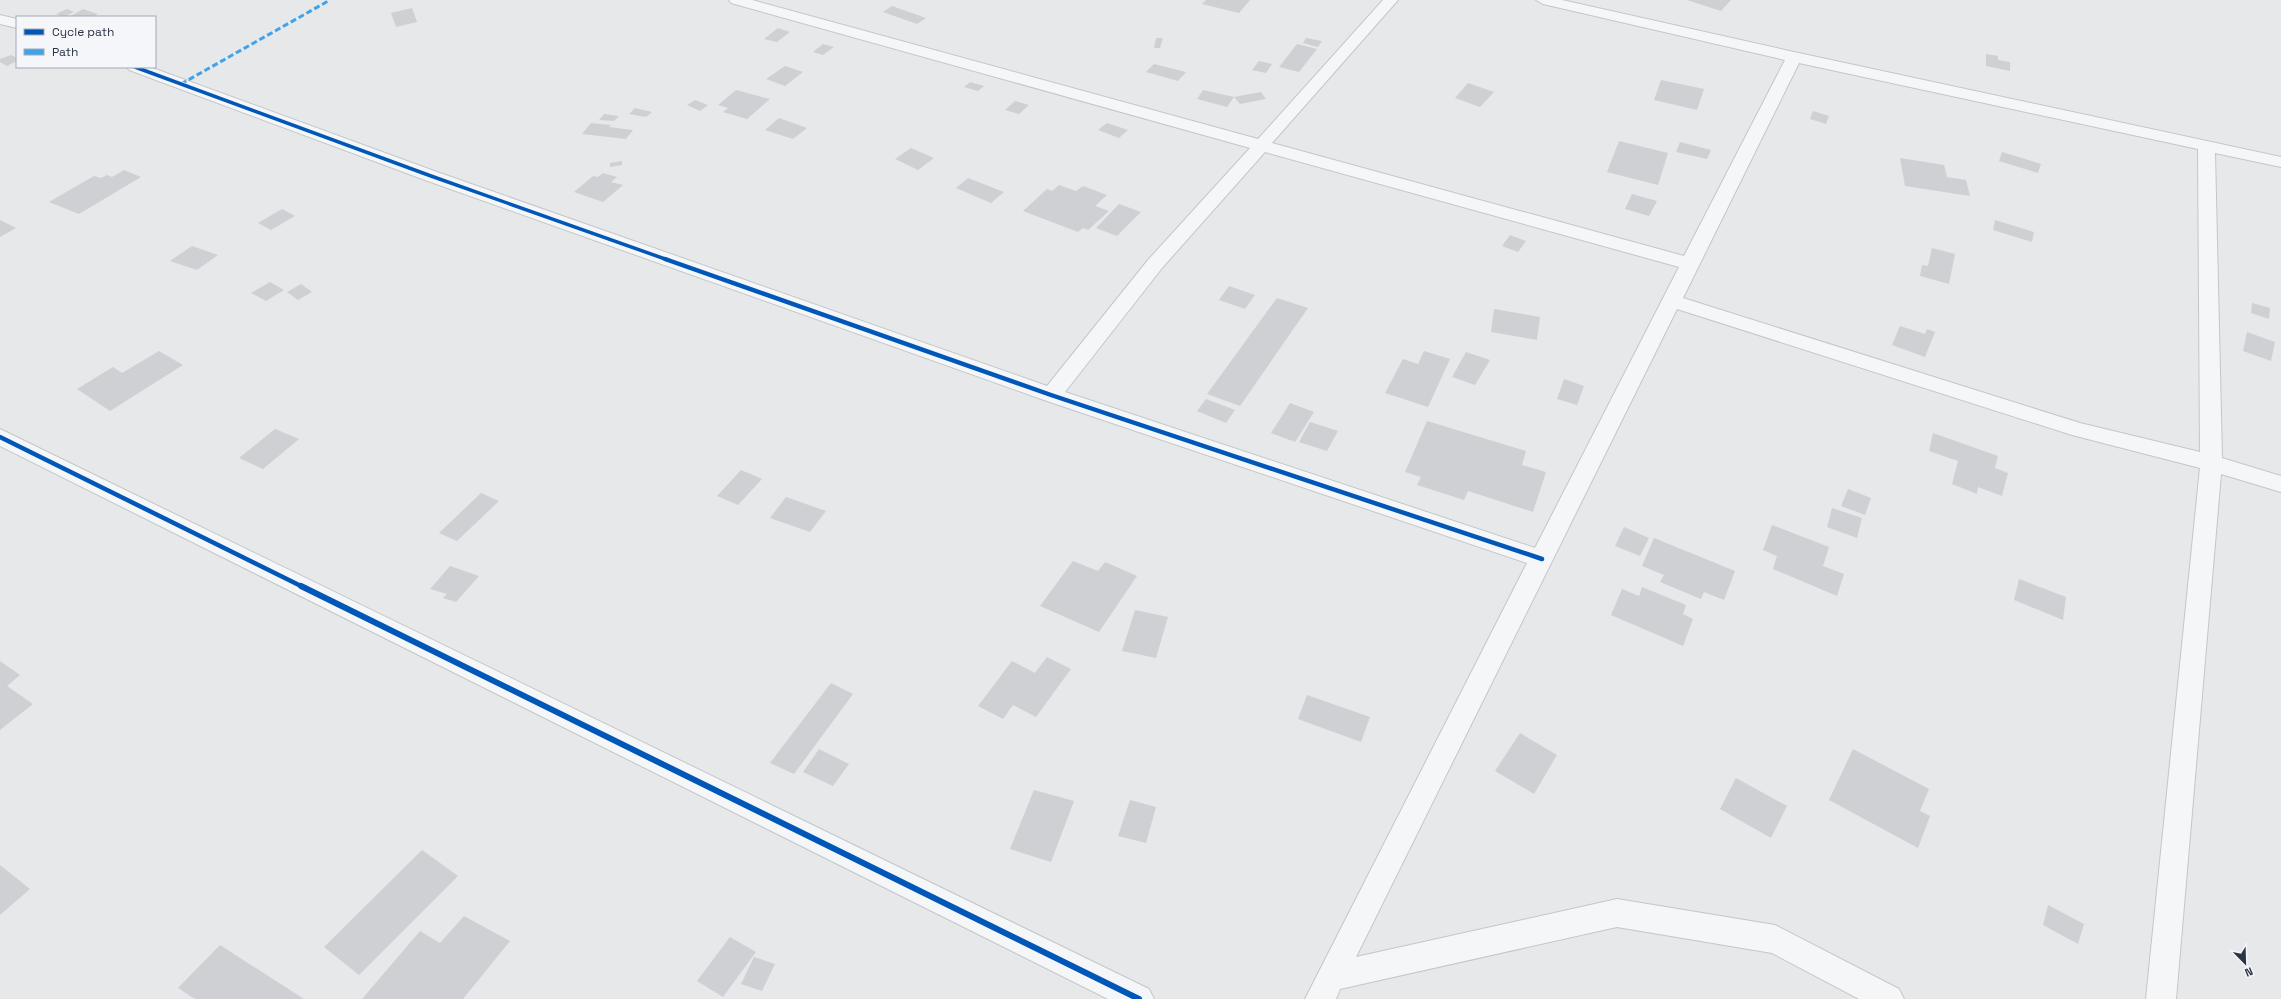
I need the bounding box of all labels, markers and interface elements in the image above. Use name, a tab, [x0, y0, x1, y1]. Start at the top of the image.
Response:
legend	[16, 16, 156, 68]
text: Cycle path	[52, 24, 114, 40]
text: Path	[52, 44, 78, 60]
north arrow	[2225, 943, 2265, 983]
text: N	[2243, 964, 2255, 980]

